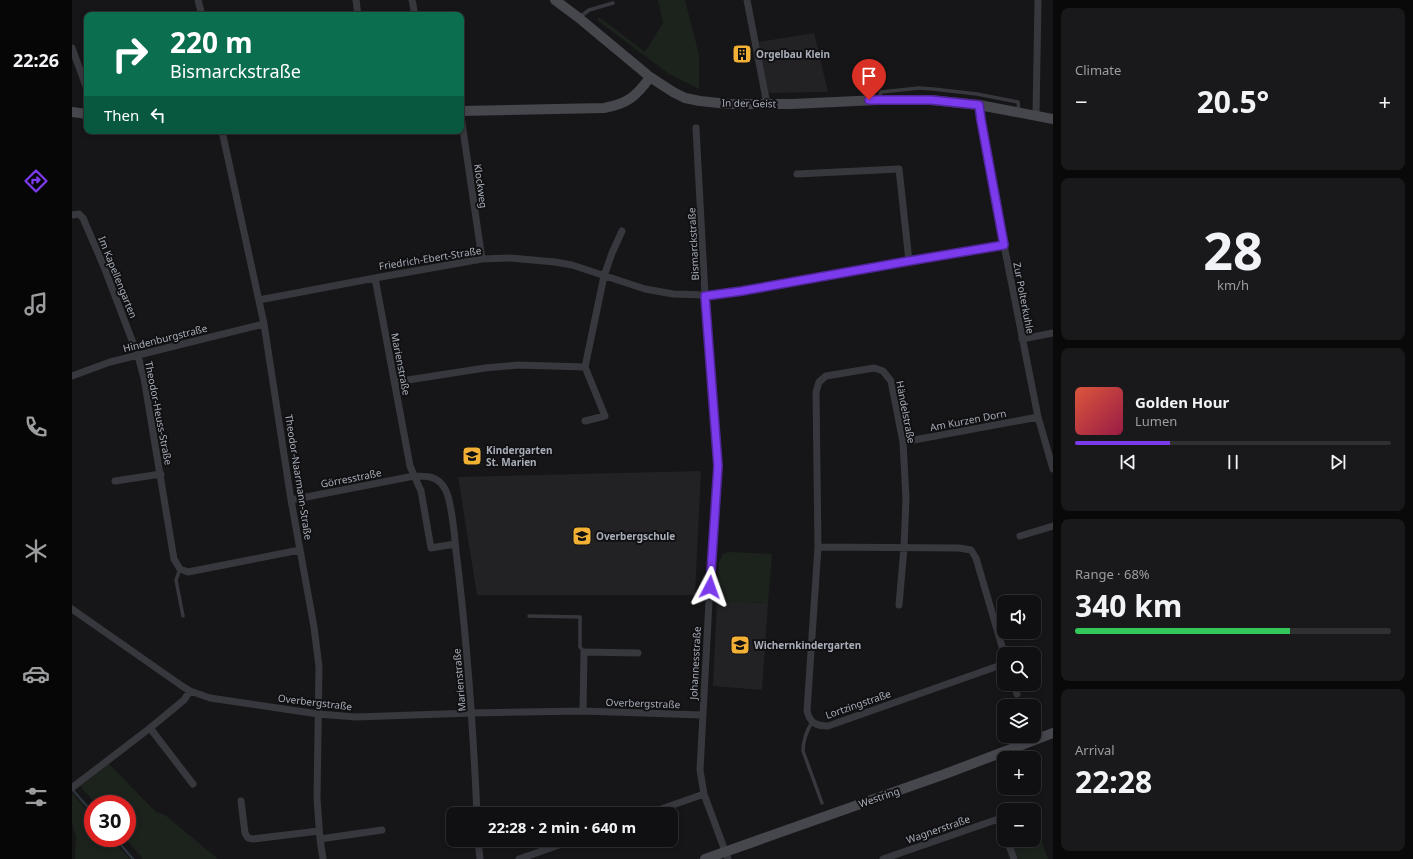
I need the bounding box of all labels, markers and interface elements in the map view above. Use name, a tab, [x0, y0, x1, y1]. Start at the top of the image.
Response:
text: 220 m	[170, 23, 253, 61]
icon: right	[104, 28, 156, 80]
building icon: Orgelbau Klein	[731, 43, 753, 65]
place label: Orgelbau Klein	[756, 47, 830, 61]
text: 22:26	[13, 48, 59, 72]
text: Bismarckstraße	[170, 59, 301, 83]
pin	[852, 59, 886, 100]
text: Climate	[1075, 61, 1121, 79]
icon: arrive	[858, 65, 880, 87]
text: 20.5°	[1197, 81, 1269, 122]
text: −	[1075, 86, 1088, 116]
text: +	[1378, 86, 1391, 116]
street label: In der Geist	[722, 96, 777, 110]
icon: left	[147, 104, 169, 126]
text: Then	[104, 105, 139, 125]
street label: Klockweg	[471, 163, 491, 209]
icon: directions	[22, 167, 50, 195]
street label: Bismarckstraße	[684, 207, 702, 281]
text: 28	[1203, 214, 1263, 285]
street label: Im Kapellengarten	[95, 234, 141, 320]
street label: Friedrich-Ebert-Straße	[378, 243, 483, 273]
street label: Zur Polterkuhle	[1010, 261, 1038, 335]
text: km/h	[1217, 276, 1249, 294]
icon: music	[22, 290, 50, 318]
street label: Hindenburgstraße	[121, 321, 209, 355]
street label: Marienstraße	[388, 332, 414, 397]
street label: Theodor-Heuss-Straße	[142, 360, 176, 467]
street label: Händelstraße	[893, 380, 919, 445]
text: Golden Hour	[1135, 392, 1229, 412]
street label: Am Kurzen Dorn	[929, 406, 1007, 434]
text: Lumen	[1135, 412, 1177, 430]
icon: phone	[22, 413, 50, 441]
street label: Theodor-Naarmann-Straße	[282, 413, 316, 541]
place label: Kindergarten St. Marien	[486, 443, 552, 469]
school or university icon: Kindergarten St. Marien	[461, 445, 483, 467]
icon: previous	[1117, 451, 1139, 473]
icon: pause	[1222, 451, 1244, 473]
icon: next	[1327, 451, 1349, 473]
street label: Görresstraße	[319, 465, 383, 491]
school or university icon: Overbergschule	[571, 525, 593, 547]
place label: Overbergschule	[596, 529, 675, 543]
icon: climate	[22, 537, 50, 565]
text: Range · 68%	[1075, 565, 1150, 583]
position arrow	[689, 566, 731, 608]
text: 340 km	[1075, 585, 1182, 626]
map controls	[997, 595, 1041, 847]
button: sound	[997, 595, 1041, 639]
street label: Johannesstraße	[686, 626, 704, 701]
school or university icon: Wichernkindergarten	[729, 634, 751, 656]
place label: Wichernkindergarten	[754, 638, 861, 652]
button: search	[997, 647, 1041, 691]
street label: Marienstraße	[449, 648, 469, 712]
icon: car	[22, 660, 50, 688]
street label: Lortzingstraße	[823, 686, 893, 722]
street label: Overbergstraße	[277, 691, 353, 714]
street label: Overbergstraße	[606, 695, 681, 711]
button: layers	[997, 699, 1041, 743]
text: Arrival	[1075, 741, 1115, 759]
button: +	[997, 751, 1041, 795]
text: 22:28	[1075, 761, 1152, 802]
icon: filters	[22, 783, 50, 811]
street label: Westring	[857, 784, 901, 810]
speed limit sign: 30	[84, 795, 136, 847]
button: −	[997, 803, 1041, 847]
street label: Wagnerstraße	[904, 811, 972, 846]
text: 22:28 · 2 min · 640 m	[488, 817, 636, 837]

